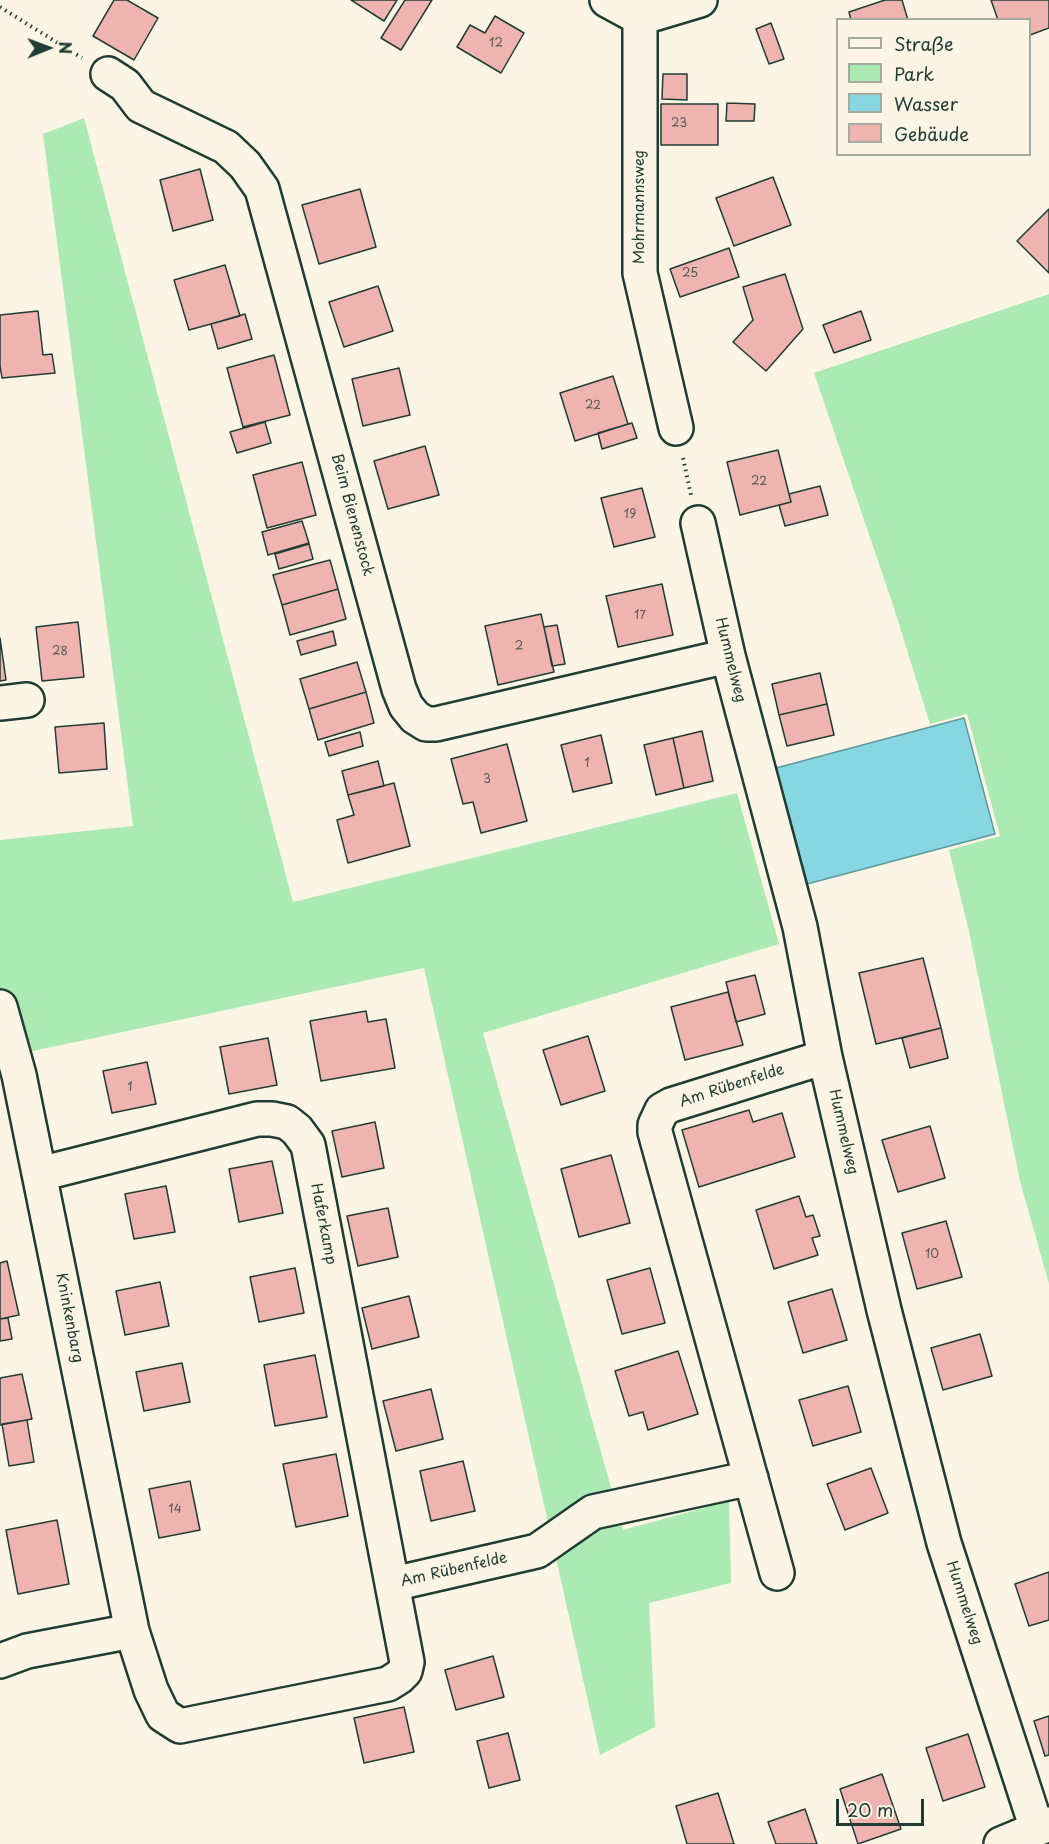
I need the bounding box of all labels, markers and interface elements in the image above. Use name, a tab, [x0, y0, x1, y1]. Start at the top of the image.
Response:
north arrow	[18, 18, 78, 78]
legend	[836, 18, 1031, 156]
text: Straße	[894, 30, 954, 57]
house number: 12	[489, 37, 503, 51]
text: N	[54, 41, 78, 54]
text: Park	[894, 60, 934, 87]
text: Wasser	[894, 90, 958, 117]
house number: 23	[671, 117, 687, 131]
text: Gebäude	[894, 120, 969, 147]
street label: Mohrmannsweg	[631, 150, 649, 264]
house number: 25	[682, 267, 698, 281]
house number: 22	[585, 399, 601, 413]
street label: Beim Bienenstock	[327, 452, 377, 578]
house number: 22	[751, 475, 767, 489]
house number: 19	[624, 508, 636, 522]
house number: 17	[634, 609, 646, 623]
street label: Hummelweg	[711, 615, 749, 705]
house number: 2	[515, 640, 523, 654]
house number: 28	[52, 645, 68, 659]
house number: 1	[584, 757, 590, 771]
house number: 3	[483, 773, 491, 787]
street label: Am Rübenfelde	[678, 1061, 786, 1111]
house number: 1	[127, 1081, 133, 1095]
street label: Hummelweg	[824, 1087, 862, 1177]
street label: Haferkamp	[306, 1182, 340, 1266]
house number: 10	[925, 1248, 939, 1262]
street label: Kninkenbarg	[51, 1272, 87, 1364]
house number: 14	[168, 1503, 182, 1517]
street label: Am Rübenfelde	[399, 1549, 509, 1591]
street label: Hummelweg	[942, 1559, 986, 1647]
scale bar	[839, 1787, 928, 1825]
text: 20 m	[847, 1796, 893, 1823]

